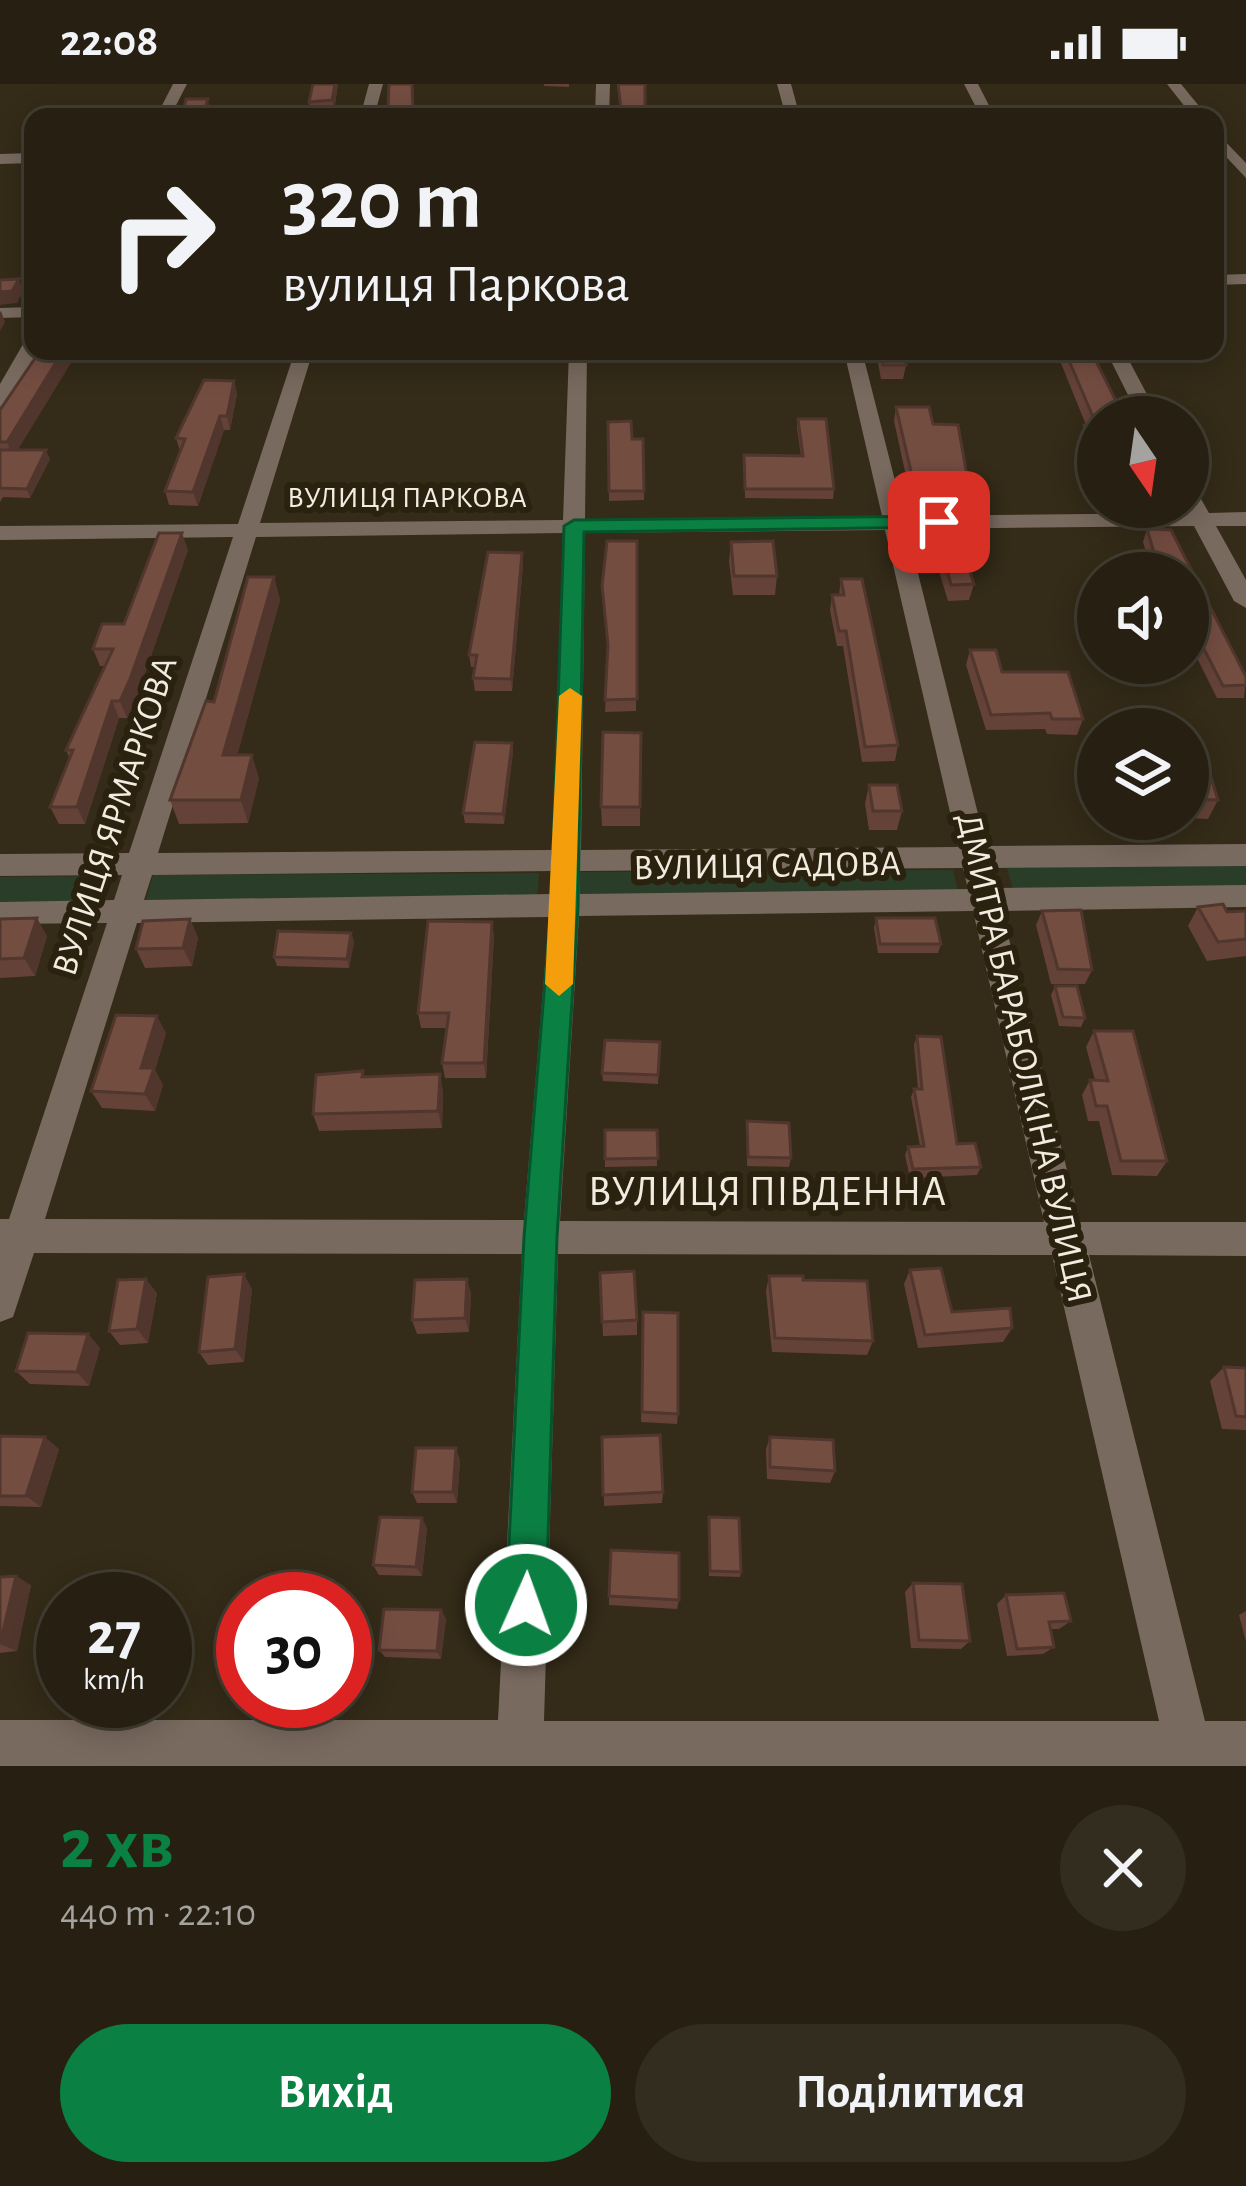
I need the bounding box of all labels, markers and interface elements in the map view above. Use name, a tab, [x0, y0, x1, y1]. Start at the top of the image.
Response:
text: 22:08	[60, 19, 158, 64]
icon: right	[84, 156, 240, 312]
text: 320 m	[282, 160, 482, 244]
text: вулиця Паркова	[282, 258, 630, 312]
north arrow	[1077, 396, 1209, 528]
map controls	[1077, 396, 1209, 840]
pin	[888, 471, 990, 573]
street label: ВУЛИЦЯ ПАРКОВА	[287, 483, 527, 513]
icon: arrive	[906, 489, 972, 555]
button: sound	[1077, 552, 1209, 684]
street label: ВУЛИЦЯ ЯРМАРКОВА	[46, 652, 184, 980]
button: layers	[1077, 708, 1209, 840]
street label: ДМИТРА БАРАБОЛКІНА ВУЛИЦЯ	[950, 810, 1098, 1306]
street label: ВУЛИЦЯ САДОВА	[633, 846, 901, 886]
street label: ВУЛИЦЯ ПІВДЕННА	[588, 1171, 946, 1213]
position arrow	[463, 1542, 589, 1668]
speed limit sign: 30	[216, 1572, 372, 1728]
text: 27	[87, 1605, 141, 1665]
text: km/h	[83, 1665, 145, 1695]
button: close	[1060, 1805, 1186, 1931]
text: 2 хв	[60, 1809, 174, 1881]
text: 440 m · 22:10	[60, 1894, 256, 1933]
button: Вихід	[60, 2024, 611, 2162]
button: Поділитися	[635, 2024, 1186, 2162]

